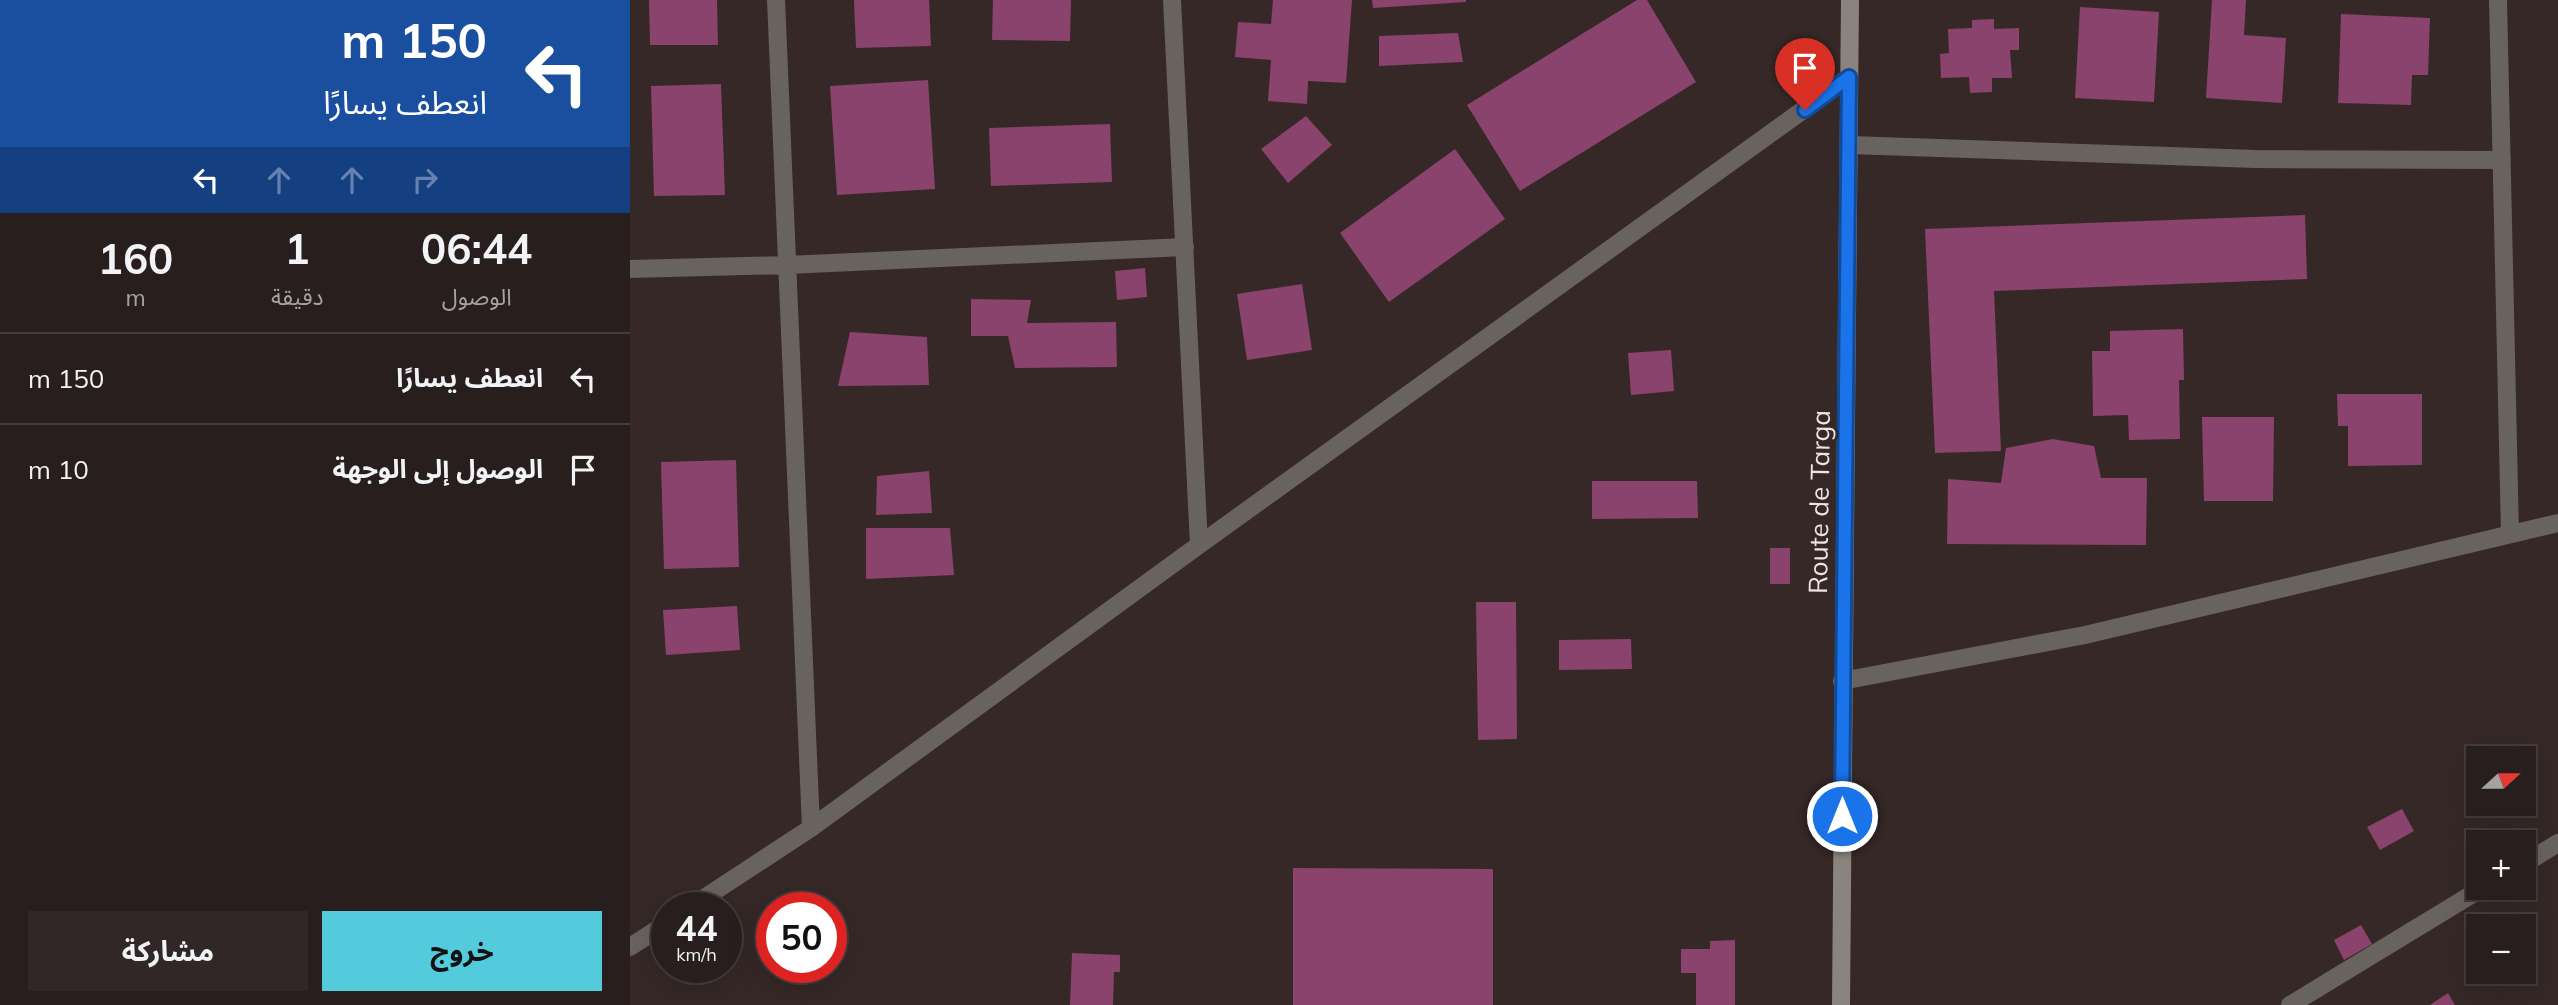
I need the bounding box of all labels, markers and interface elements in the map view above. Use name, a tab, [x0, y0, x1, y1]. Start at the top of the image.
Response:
text: 150 m	[341, 9, 487, 70]
icon: left	[511, 28, 602, 119]
pin	[1775, 38, 1835, 110]
icon: arrive	[1786, 49, 1824, 87]
text: انعطف يسارًا	[323, 82, 487, 122]
icon: left	[187, 161, 225, 199]
icon: ahead	[260, 161, 298, 199]
icon: ahead	[333, 161, 371, 199]
icon: right	[406, 161, 444, 199]
text: 1	[285, 222, 310, 275]
text: 06:44	[421, 222, 532, 275]
text: 160	[98, 232, 173, 285]
text: دقيقة	[271, 282, 323, 311]
text: الوصول	[442, 282, 512, 311]
text: m	[125, 283, 146, 312]
icon: left	[564, 360, 602, 398]
text: انعطف يسارًا	[396, 361, 543, 394]
text: 150 m	[28, 362, 104, 395]
street label: Route de Targa	[1801, 410, 1837, 594]
icon: arrive	[564, 451, 602, 489]
text: الوصول إلى الوجهة	[332, 452, 543, 485]
text: 10 m	[28, 453, 89, 486]
north arrow	[2466, 746, 2536, 816]
map controls	[2466, 746, 2536, 984]
position arrow	[1805, 779, 1879, 853]
button: +	[2466, 830, 2536, 900]
speed limit sign: 50	[756, 892, 847, 983]
text: 44	[675, 906, 718, 950]
button: مشاركة	[28, 911, 308, 991]
button: خروج	[322, 911, 602, 991]
button: −	[2466, 914, 2536, 984]
text: km/h	[676, 943, 717, 966]

